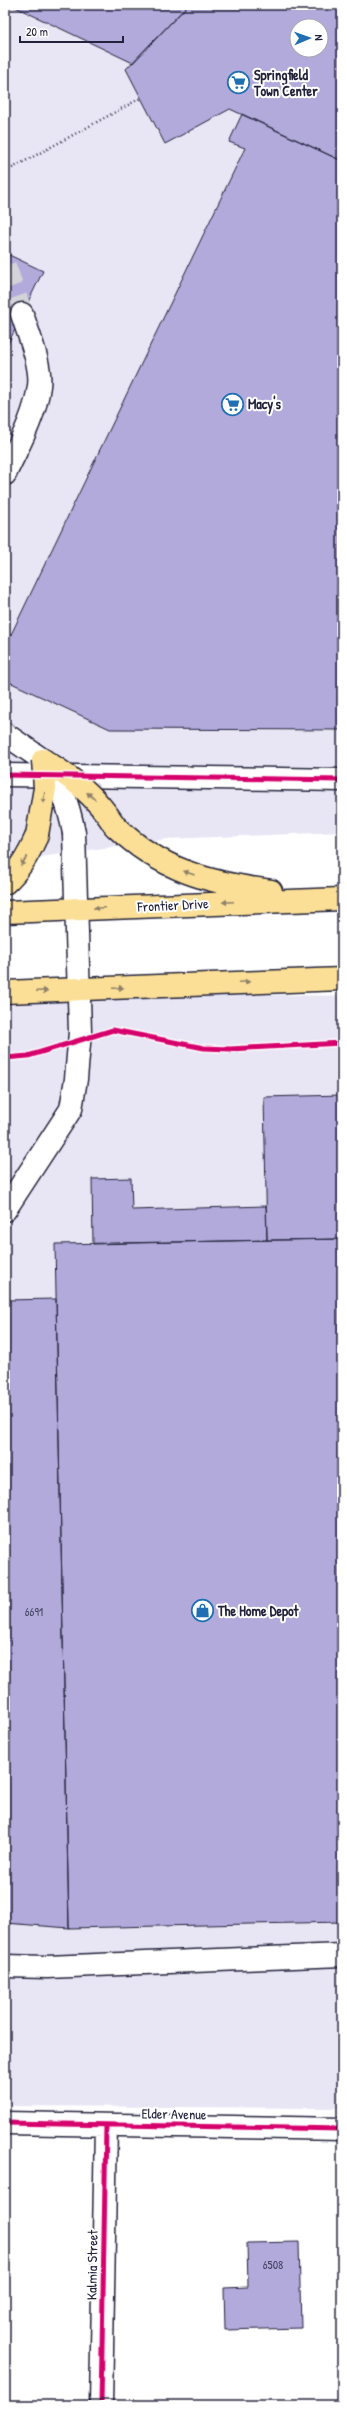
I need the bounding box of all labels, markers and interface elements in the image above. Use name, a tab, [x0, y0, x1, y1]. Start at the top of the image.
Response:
scale bar	[20, 18, 123, 44]
north arrow	[289, 18, 329, 58]
text: 20 m	[26, 23, 48, 40]
text: N	[312, 34, 326, 41]
place label: Springfield Town Center	[253, 65, 318, 100]
supermarket icon: Springfield Town Center	[225, 70, 251, 96]
supermarket icon: Macy's	[219, 391, 245, 417]
place label: Macy's	[248, 394, 281, 415]
one-way arrow	[86, 791, 97, 800]
one-way arrow	[40, 792, 47, 804]
one-way arrow	[20, 856, 28, 867]
one-way arrow	[183, 870, 195, 876]
street label: Frontier Drive	[136, 893, 209, 916]
one-way arrow	[222, 899, 234, 906]
one-way arrow	[93, 905, 105, 912]
one-way arrow	[238, 979, 250, 986]
one-way arrow	[112, 984, 124, 991]
one-way arrow	[36, 988, 49, 994]
shop icon: The Home Depot	[189, 1598, 215, 1624]
place label: The Home Depot	[217, 1601, 300, 1622]
house number: 6691	[25, 1603, 43, 1620]
street label: Elder Avenue	[141, 2103, 207, 2124]
street label: Kalmia Street	[81, 2229, 102, 2300]
house number: 6508	[263, 2256, 283, 2273]

